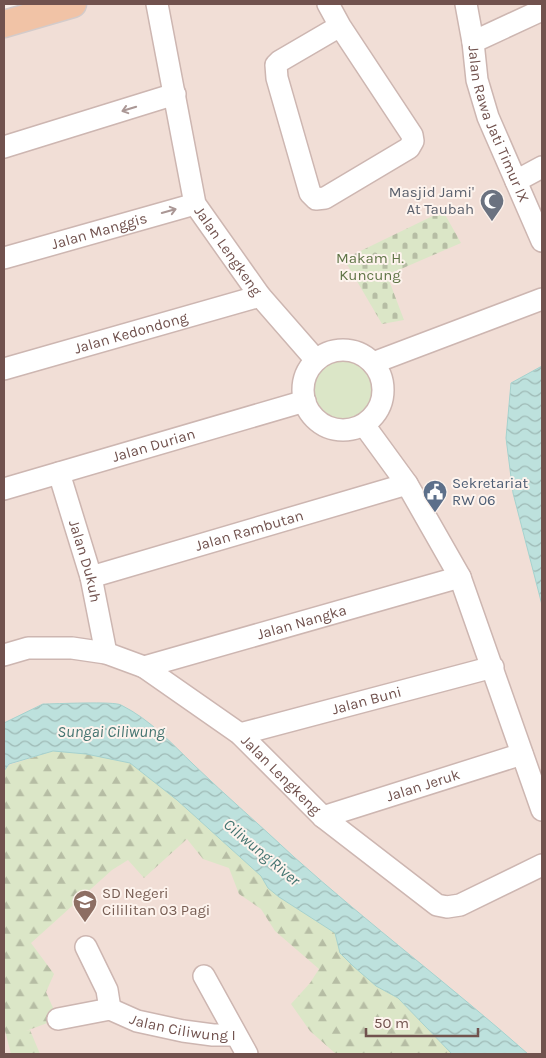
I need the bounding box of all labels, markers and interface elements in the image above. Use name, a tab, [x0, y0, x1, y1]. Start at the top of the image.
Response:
street label: Jalan Rawa Jati Timur IX	[464, 45, 533, 205]
one-way arrow	[121, 104, 137, 114]
place label: Masjid Jami' At Taubah	[389, 183, 474, 218]
mosque icon: Masjid Jami' At Taubah	[479, 188, 505, 222]
street label: Jalan Lengkeng	[190, 203, 266, 300]
one-way arrow	[160, 206, 176, 216]
street label: Jalan Manggis	[49, 209, 149, 253]
park label: Makam H. Kuncung	[336, 249, 404, 284]
street label: Jalan Kedondong	[72, 308, 190, 358]
street label: Jalan Durian	[110, 425, 197, 466]
place label: Sekretariat RW 06	[452, 474, 528, 509]
public building icon: Sekretariat RW 06	[422, 479, 448, 513]
street label: Jalan Rambutan	[193, 506, 305, 555]
street label: Jalan Dukuh	[65, 518, 105, 604]
street label: Jalan Nangka	[255, 601, 349, 643]
street label: Jalan Buni	[330, 683, 403, 718]
water label: Sungai Ciliwung	[57, 722, 166, 741]
street label: Jalan Lengkeng	[237, 731, 325, 819]
street label: Jalan Jeruk	[384, 765, 462, 805]
water label: Ciliwung River	[220, 814, 305, 890]
place label: SD Negeri Cililitan 03 Pagi	[102, 884, 210, 919]
school or university icon: SD Negeri Cililitan 03 Pagi	[72, 889, 98, 923]
scale bar	[366, 1006, 478, 1038]
street label: Jalan Ciliwung I	[127, 1010, 236, 1044]
text: 50 m	[374, 1014, 409, 1032]

